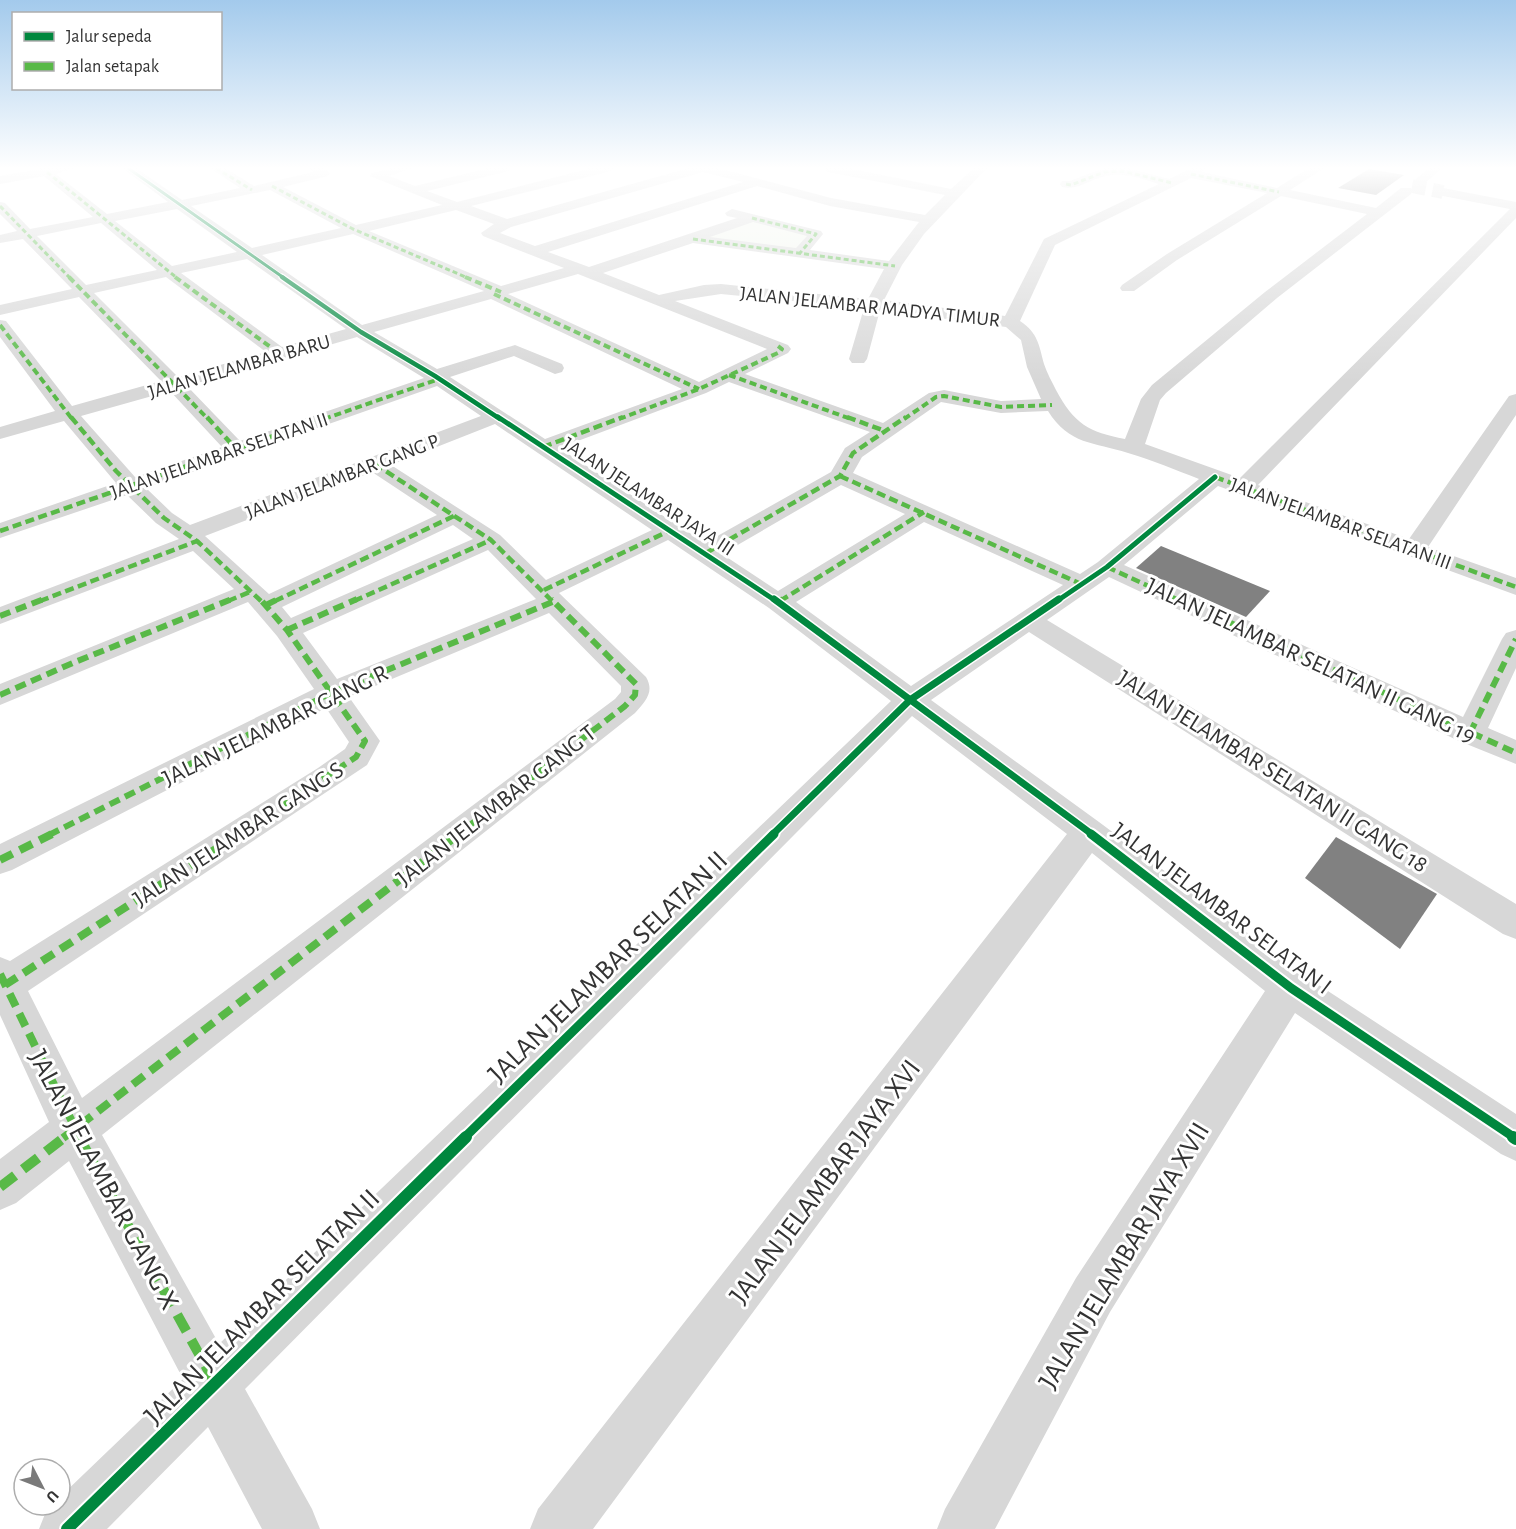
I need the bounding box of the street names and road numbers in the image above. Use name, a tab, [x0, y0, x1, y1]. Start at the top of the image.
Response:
street label: JALAN JELAMBAR MADYA TIMUR	[739, 283, 1001, 331]
street label: JALAN JELAMBAR BARU	[146, 331, 333, 403]
street label: JALAN JELAMBAR SELATAN II	[108, 409, 331, 503]
street label: JALAN JELAMBAR GANG P	[243, 431, 442, 523]
street label: JALAN JELAMBAR JAYA III	[559, 434, 738, 560]
street label: JALAN JELAMBAR SELATAN III	[1227, 475, 1454, 573]
street label: JALAN JELAMBAR SELATAN II GANG 19	[1142, 574, 1479, 748]
street label: JALAN JELAMBAR GANG R	[159, 661, 392, 791]
street label: JALAN JELAMBAR SELATAN II GANG 18	[1113, 666, 1432, 878]
street label: JALAN JELAMBAR GANG T	[392, 721, 601, 891]
street label: JALAN JELAMBAR GANG S	[129, 758, 348, 912]
street label: JALAN JELAMBAR SELATAN I	[1107, 819, 1336, 999]
street label: JALAN JELAMBAR SELATAN II	[484, 846, 733, 1089]
street label: JALAN JELAMBAR GANG X	[23, 1045, 184, 1314]
street label: JALAN JELAMBAR JAYA XVI	[725, 1055, 926, 1309]
street label: JALAN JELAMBAR JAYA XVII	[1034, 1118, 1215, 1394]
street label: JALAN JELAMBAR SELATAN II	[139, 1184, 385, 1430]

